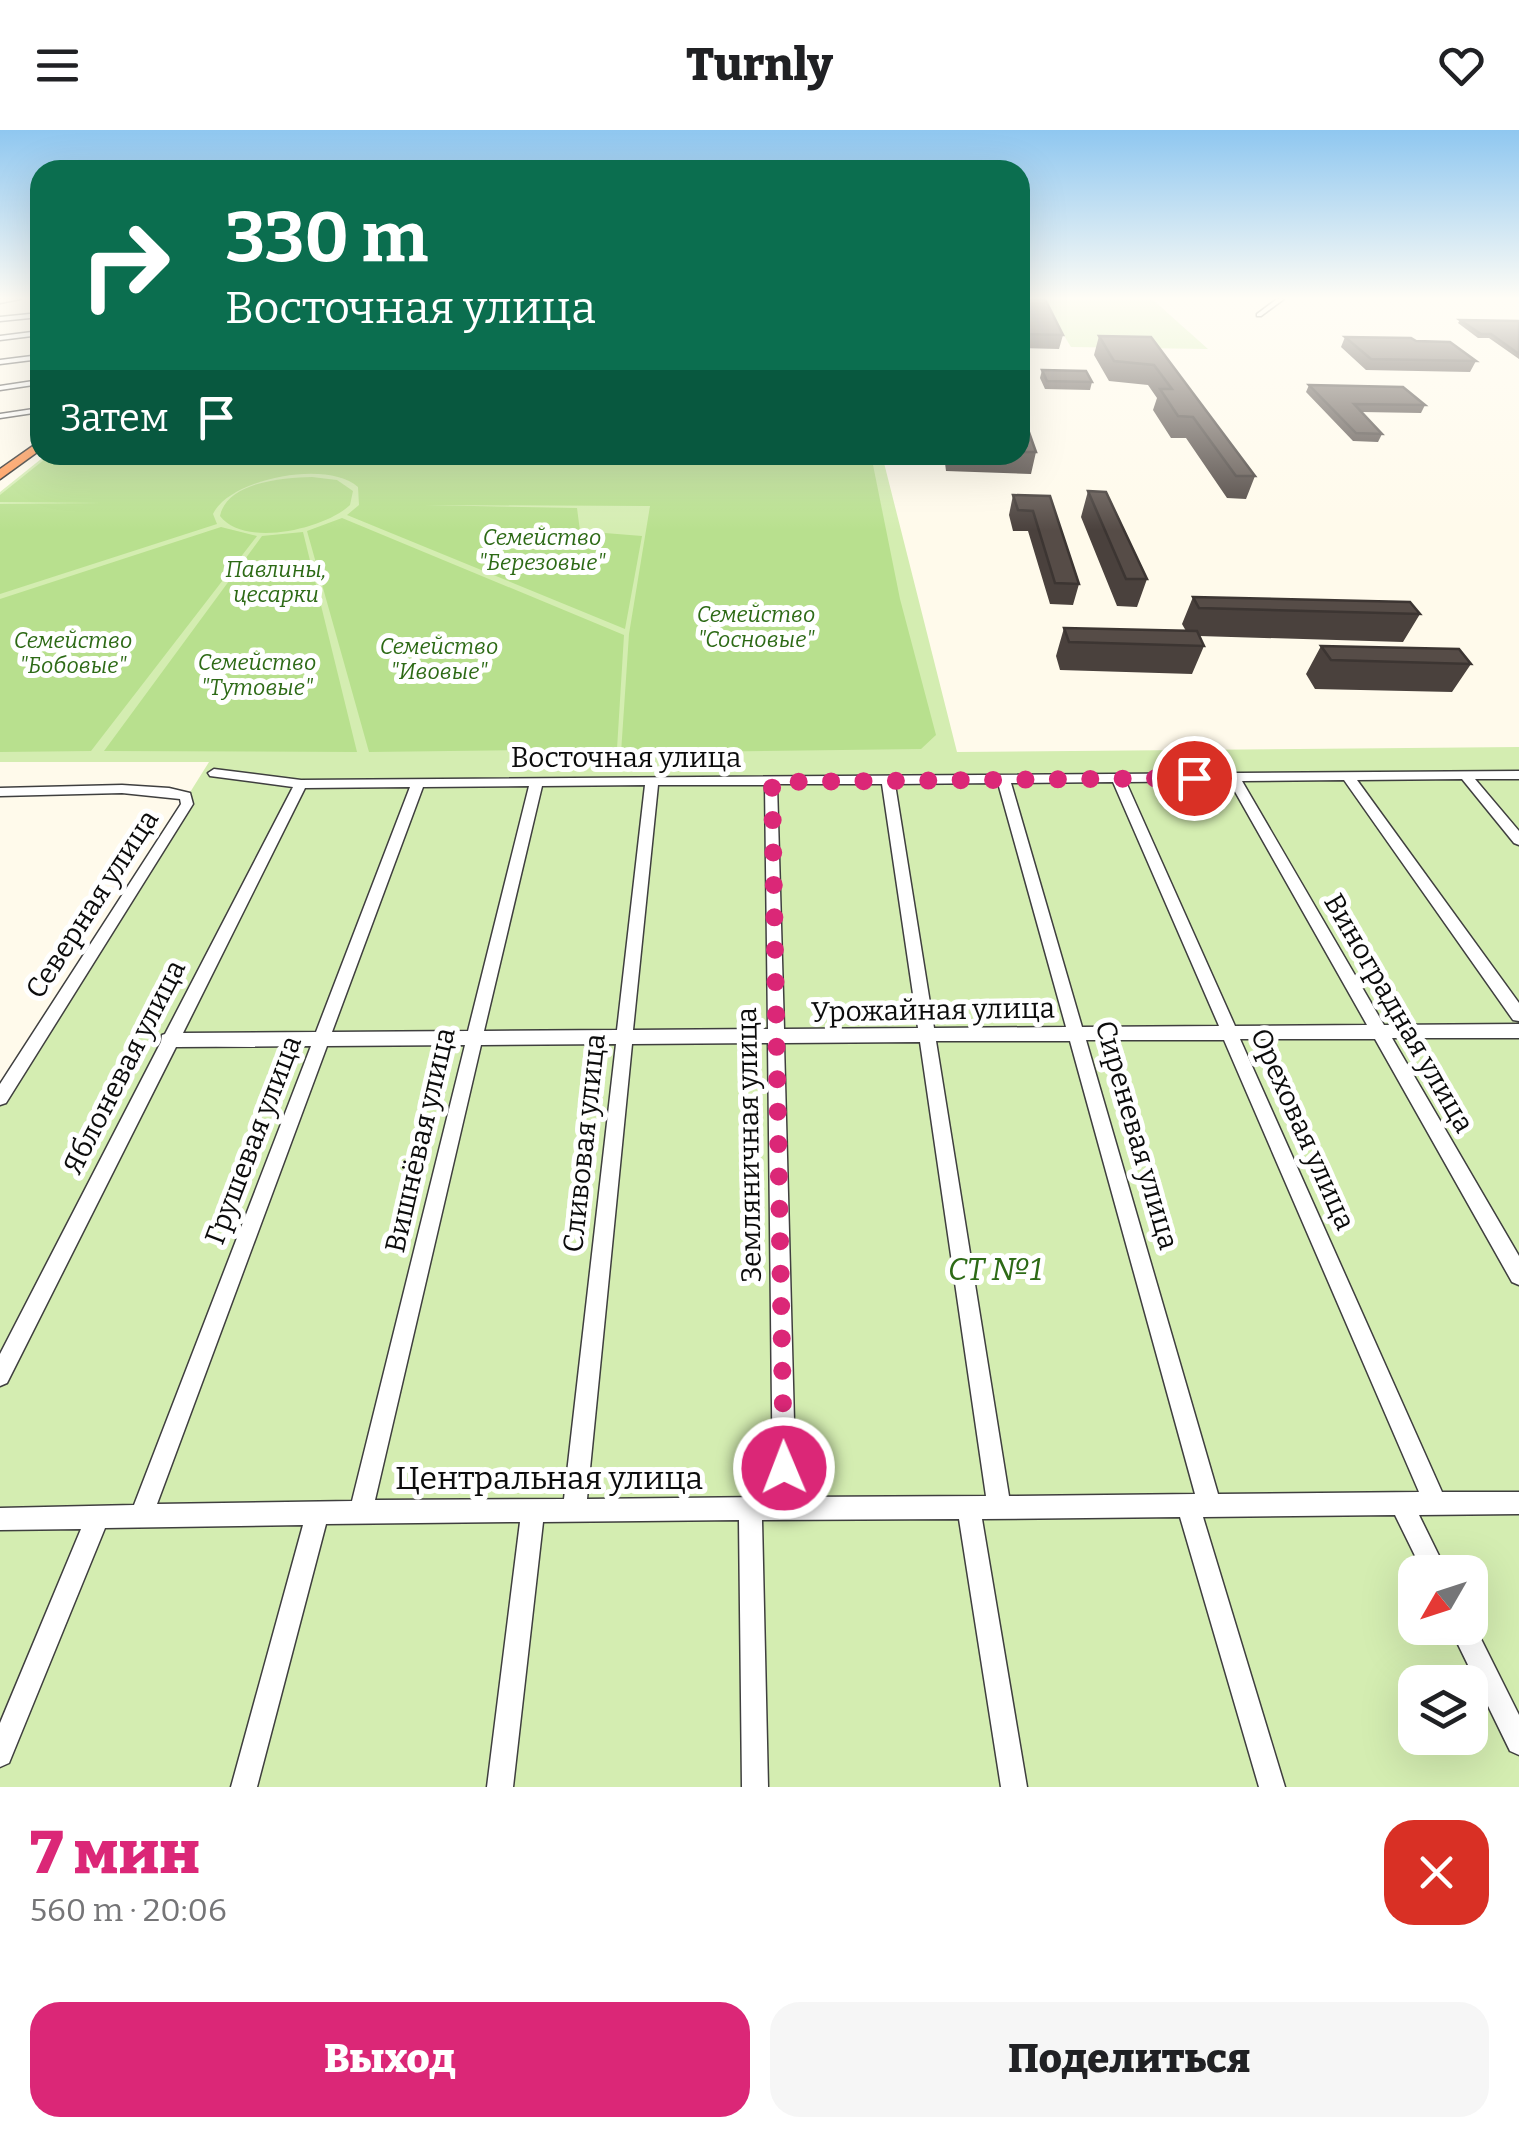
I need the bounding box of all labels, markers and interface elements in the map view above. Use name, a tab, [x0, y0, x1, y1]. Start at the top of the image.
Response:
icon: menu	[30, 38, 85, 93]
text: Turnly	[686, 38, 833, 92]
icon: heart	[1434, 38, 1489, 93]
text: 330 m	[225, 196, 428, 280]
icon: right	[60, 200, 190, 330]
text: Восточная улица	[225, 281, 596, 335]
icon: arrive	[189, 390, 244, 445]
text: Затем	[60, 395, 169, 441]
park label: Семейство "Березовые"	[479, 524, 606, 576]
park label: Павлины, цесарки	[226, 556, 326, 608]
park label: Семейство "Сосновые"	[697, 601, 815, 653]
park label: Семейство "Бобовые"	[14, 627, 132, 679]
park label: Семейство "Ивовые"	[380, 633, 498, 685]
park label: Семейство "Тутовые"	[198, 649, 316, 701]
pin	[1152, 736, 1237, 821]
street label: Восточная улица	[511, 741, 741, 774]
icon: arrive	[1167, 751, 1222, 806]
street label: Северная улица	[19, 804, 165, 1004]
street label: Виноградная улица	[1317, 888, 1481, 1138]
street label: Яблоневая улица	[56, 954, 192, 1180]
street label: Урожайная улица	[811, 991, 1055, 1029]
street label: Земляничная улица	[730, 1007, 768, 1283]
street label: Сиреневая улица	[1089, 1017, 1185, 1253]
street label: Ореховая улица	[1244, 1023, 1362, 1235]
street label: Вишнёвая улица	[378, 1025, 462, 1255]
street label: Грушевая улица	[198, 1031, 308, 1249]
street label: Сливовая улица	[556, 1032, 612, 1254]
park label: СТ №1	[948, 1250, 1042, 1288]
position arrow	[732, 1416, 836, 1520]
street label: Центральная улица	[395, 1459, 703, 1497]
north arrow	[1398, 1555, 1488, 1645]
map controls	[1398, 1555, 1488, 1755]
button: layers	[1398, 1665, 1488, 1755]
text: 7 мин	[30, 1817, 200, 1889]
button: close	[1384, 1820, 1489, 1925]
text: 560 m · 20:06	[30, 1891, 227, 1929]
button: Выход	[30, 2002, 750, 2117]
button: Поделиться	[770, 2002, 1489, 2117]

